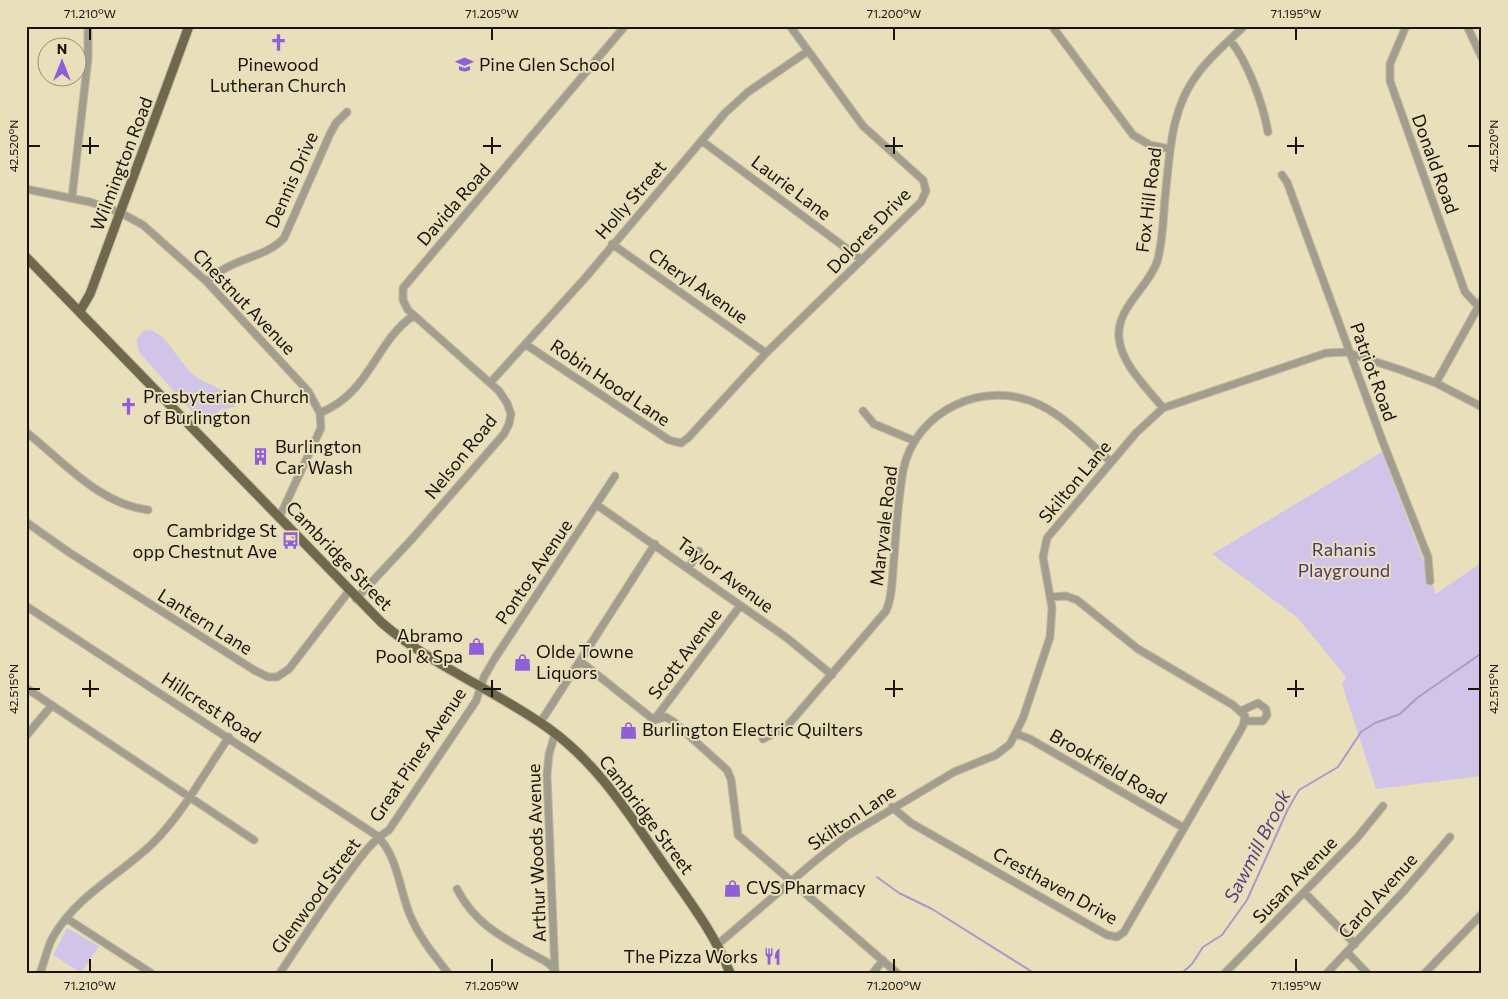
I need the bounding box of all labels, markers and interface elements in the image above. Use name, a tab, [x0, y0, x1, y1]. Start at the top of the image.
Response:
text: 71.210°W	[64, 6, 116, 20]
text: 71.205°W	[465, 6, 519, 20]
text: 71.200°W	[867, 6, 921, 20]
text: 71.195°W	[1271, 6, 1321, 20]
church icon: Pinewood Lutheran Church	[268, 32, 288, 52]
north arrow	[38, 38, 88, 88]
text: N	[57, 40, 67, 57]
place label: Pinewood Lutheran Church	[210, 53, 346, 96]
place label: Pine Glen School	[479, 53, 615, 75]
school or university icon: Pine Glen School	[455, 55, 475, 75]
street label: Wilmington Road	[85, 94, 157, 234]
street label: Donald Road	[1408, 111, 1464, 216]
text: 42.520°N	[6, 120, 20, 172]
text: 42.520°N	[1486, 120, 1500, 172]
street label: Dennis Drive	[260, 128, 322, 231]
street label: Fox Hill Road	[1131, 146, 1165, 254]
street label: Laurie Lane	[747, 150, 836, 224]
street label: Holly Street	[590, 156, 670, 243]
street label: Davida Road	[412, 159, 495, 250]
street label: Dolores Drive	[822, 183, 915, 278]
street label: Cheryl Avenue	[644, 243, 753, 328]
street label: Chestnut Avenue	[189, 244, 301, 359]
street label: Patriot Road	[1346, 319, 1402, 424]
street label: Robin Hood Lane	[547, 334, 675, 430]
place label: Presbyterian Church of Burlington	[143, 385, 309, 428]
church icon: Presbyterian Church of Burlington	[119, 397, 139, 417]
street label: Nelson Road	[419, 410, 501, 503]
place label: Burlington Car Wash	[275, 435, 361, 478]
street label: Skilton Lane	[1033, 436, 1115, 527]
building icon: Burlington Car Wash	[251, 447, 271, 467]
street label: Maryvale Road	[865, 464, 901, 587]
street label: Cambridge Street	[282, 496, 398, 615]
street label: Pontos Avenue	[490, 515, 576, 628]
place label: Cambridge St opp Chestnut Ave	[133, 519, 277, 562]
bus stop icon: Cambridge St opp Chestnut Ave	[281, 531, 301, 551]
street label: Taylor Avenue	[673, 532, 778, 617]
park label: Rahanis Playground	[1298, 538, 1390, 581]
street label: Lantern Lane	[154, 583, 257, 659]
street label: Scott Avenue	[643, 604, 726, 703]
place label: Abramo Pool & Spa	[375, 624, 463, 667]
shop icon: Abramo Pool & Spa	[467, 636, 487, 656]
place label: Olde Towne Liquors	[536, 640, 633, 683]
shop icon: Olde Towne Liquors	[512, 652, 532, 672]
text: 42.515°N	[6, 664, 20, 714]
text: 42.515°N	[1486, 664, 1500, 714]
street label: Hillcrest Road	[158, 667, 265, 747]
street label: Great Pines Avenue	[364, 683, 470, 826]
place label: Burlington Electric Quilters	[642, 718, 863, 740]
shop icon: Burlington Electric Quilters	[618, 720, 638, 740]
street label: Brookfield Road	[1046, 724, 1171, 809]
street label: Cambridge Street	[595, 750, 699, 878]
street label: Arthur Woods Avenue	[522, 763, 550, 943]
street label: Skilton Lane	[804, 780, 899, 854]
water label: Sawmill Brook	[1218, 785, 1295, 906]
street label: Susan Avenue	[1247, 831, 1341, 927]
street label: Glenwood Street	[266, 833, 365, 958]
street label: Cresthaven Drive	[989, 842, 1122, 929]
street label: Carol Avenue	[1333, 848, 1421, 943]
place label: CVS Pharmacy	[746, 876, 866, 898]
shop icon: CVS Pharmacy	[722, 878, 742, 898]
place label: The Pizza Works	[624, 945, 758, 967]
restaurant icon: The Pizza Works	[762, 947, 782, 967]
text: 71.210°W	[64, 978, 116, 992]
text: 71.205°W	[465, 978, 519, 992]
text: 71.200°W	[867, 978, 921, 992]
text: 71.195°W	[1271, 978, 1321, 992]

